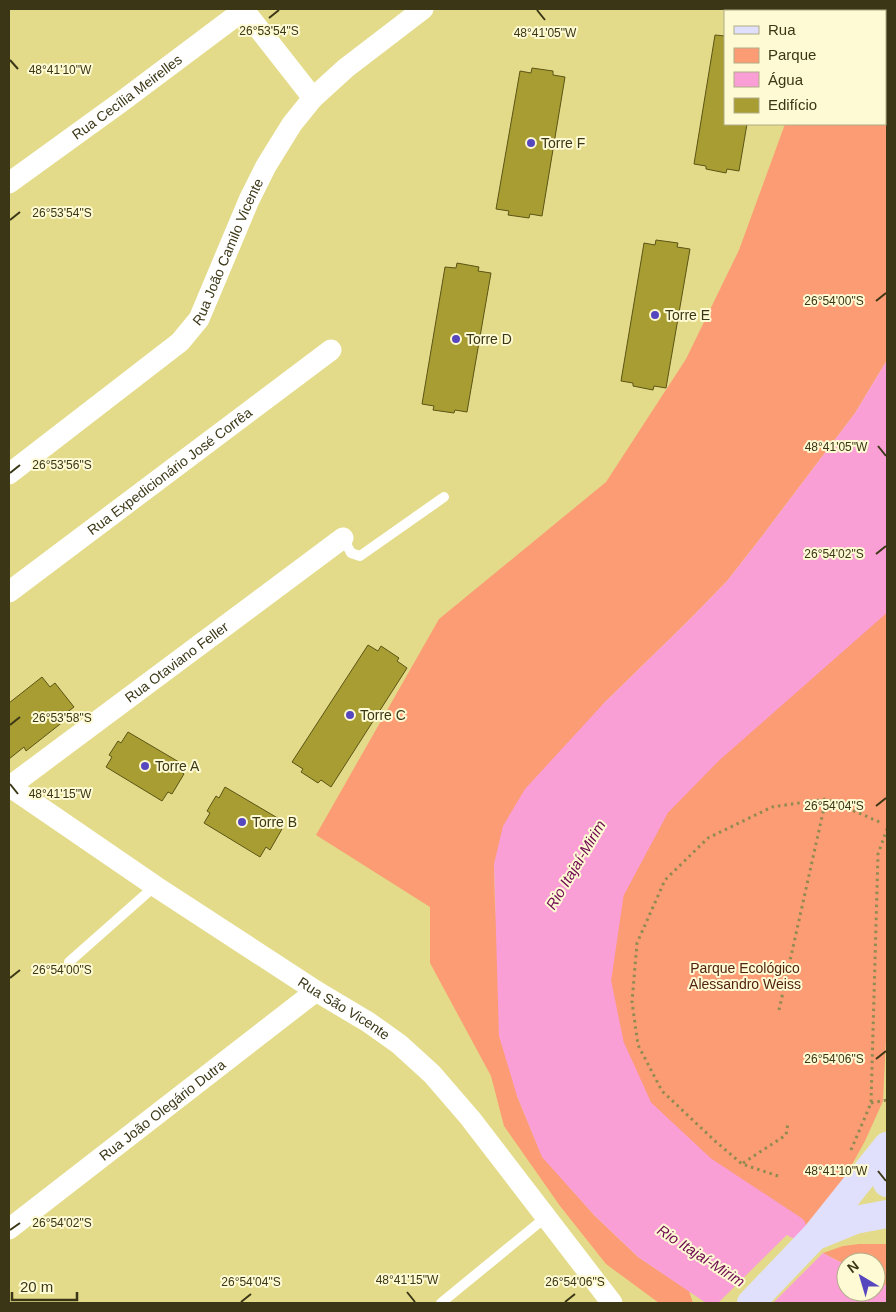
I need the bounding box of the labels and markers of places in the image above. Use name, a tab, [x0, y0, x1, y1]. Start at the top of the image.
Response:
place label: Torre F	[541, 135, 585, 151]
marker: Torre F	[525, 137, 537, 149]
place label: Torre E	[665, 307, 710, 323]
marker: Torre E	[649, 309, 661, 321]
place label: Torre D	[466, 331, 512, 347]
marker: Torre D	[450, 333, 462, 345]
place label: Torre C	[360, 707, 406, 723]
marker: Torre C	[344, 709, 356, 721]
place label: Torre A	[155, 758, 200, 774]
marker: Torre A	[139, 760, 151, 772]
place label: Torre B	[252, 814, 297, 830]
marker: Torre B	[236, 816, 248, 828]

